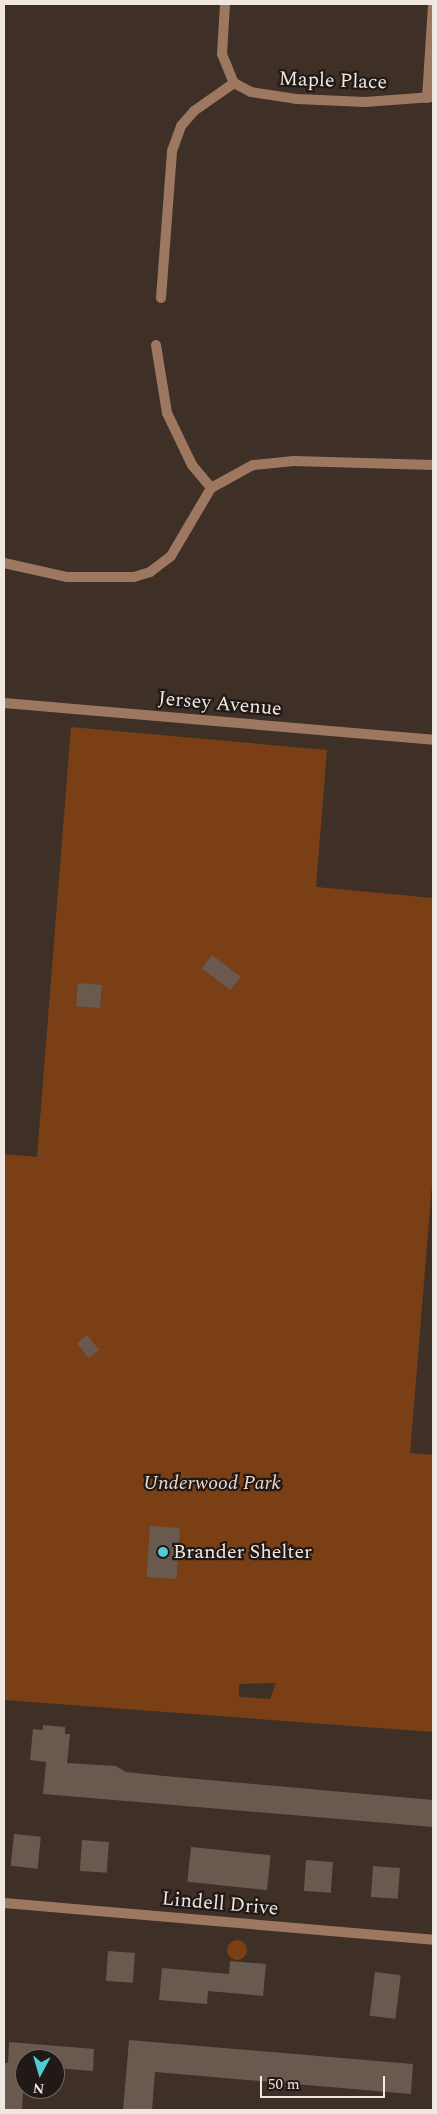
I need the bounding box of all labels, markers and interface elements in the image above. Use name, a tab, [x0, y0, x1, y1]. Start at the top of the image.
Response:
street label: Maple Place	[278, 67, 388, 95]
street label: Jersey Avenue	[157, 687, 283, 721]
park label: Underwood Park	[143, 1471, 281, 1495]
place label: Brander Shelter	[173, 1540, 312, 1564]
marker: Brander Shelter	[157, 1546, 169, 1558]
street label: Lindell Drive	[161, 1887, 279, 1921]
north arrow	[15, 2049, 65, 2099]
scale bar	[262, 2066, 387, 2098]
text: 50 m	[268, 2073, 300, 2096]
text: N	[32, 2077, 45, 2099]

